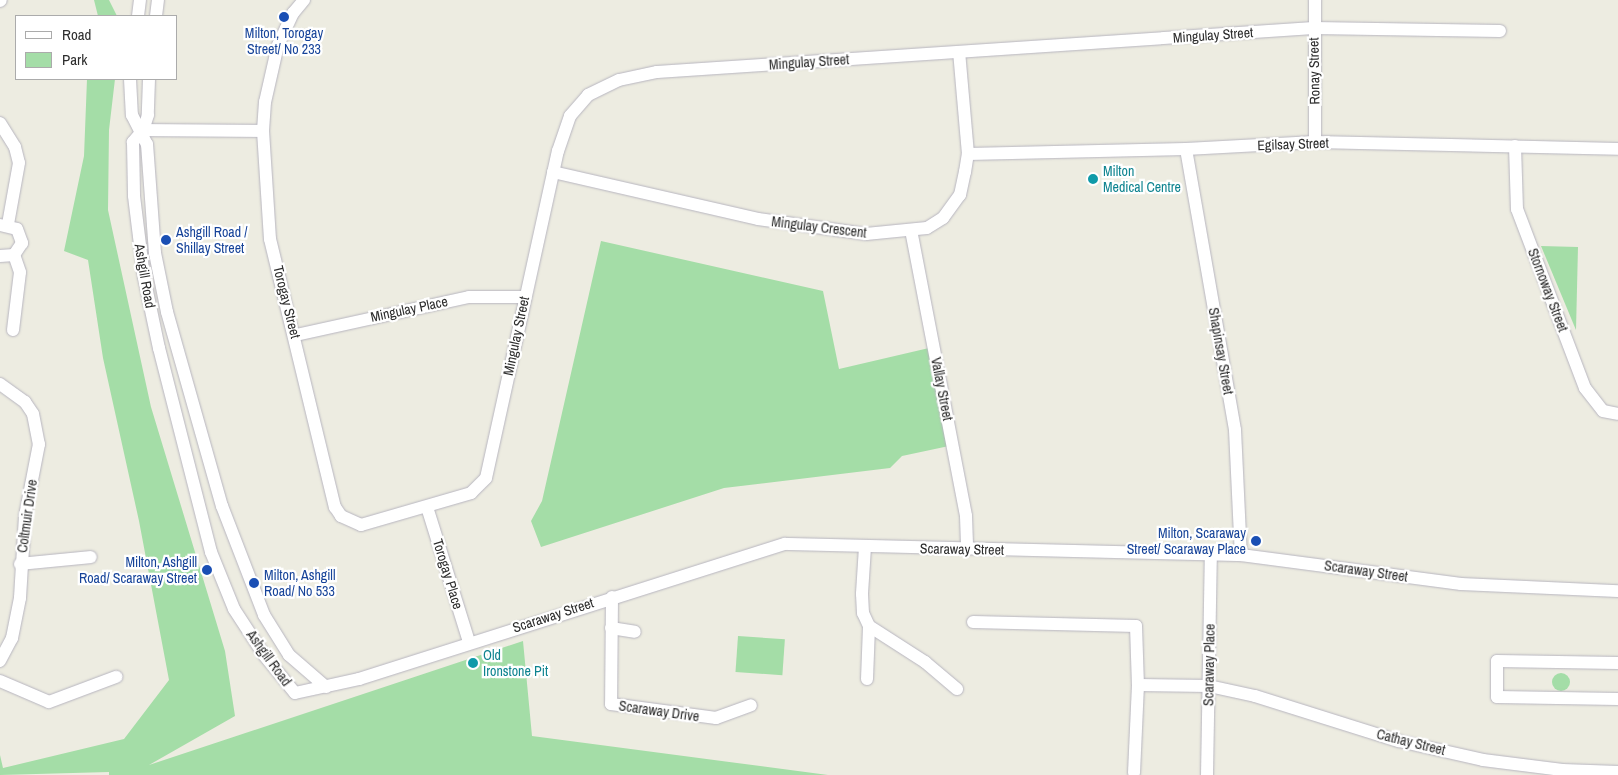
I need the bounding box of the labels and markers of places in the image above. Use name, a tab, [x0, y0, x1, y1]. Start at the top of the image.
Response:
marker: Milton, Torogay Street/ No 233	[278, 11, 290, 23]
place label: Milton, Torogay Street/ No 233	[245, 25, 323, 58]
place label: Milton Medical Centre	[1103, 163, 1181, 196]
marker: Milton Medical Centre	[1087, 173, 1099, 185]
place label: Ashgill Road / Shillay Street	[176, 224, 247, 256]
marker: Ashgill Road / Shillay Street	[160, 234, 172, 246]
place label: Milton, Scaraway Street/ Scaraway Place	[1127, 525, 1246, 558]
marker: Milton, Scaraway Street/ Scaraway Place	[1250, 535, 1262, 547]
place label: Milton, Ashgill Road/ Scaraway Street	[79, 554, 197, 586]
marker: Milton, Ashgill Road/ Scaraway Street	[201, 564, 213, 576]
place label: Milton, Ashgill Road/ No 533	[264, 567, 336, 600]
marker: Milton, Ashgill Road/ No 533	[248, 577, 260, 589]
place label: Old Ironstone Pit	[483, 647, 548, 680]
marker: Old Ironstone Pit	[467, 657, 479, 669]

